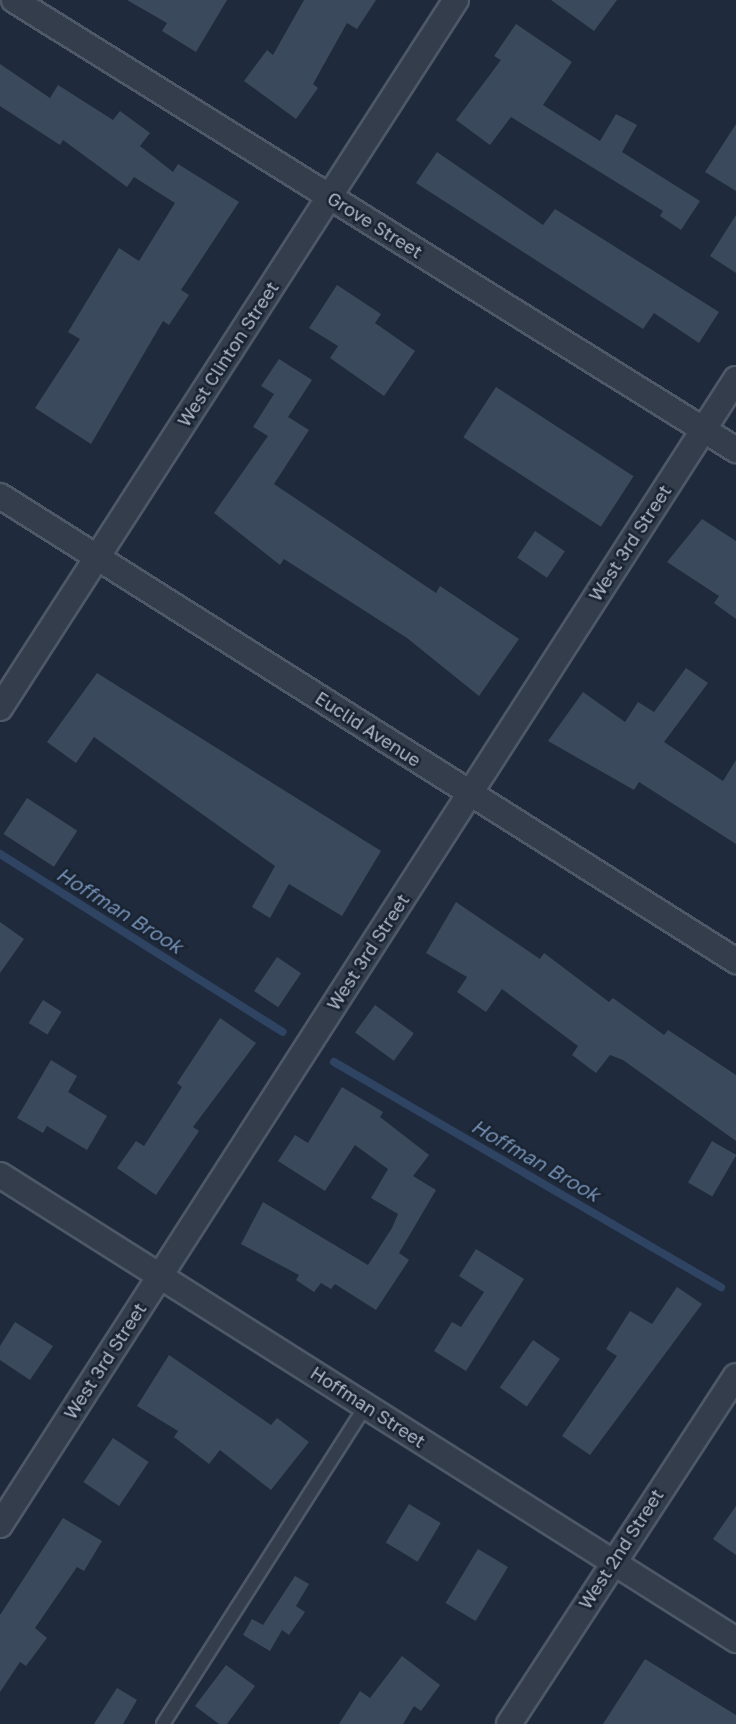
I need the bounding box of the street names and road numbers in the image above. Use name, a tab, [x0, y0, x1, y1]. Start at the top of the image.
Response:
street label: Grove Street	[324, 187, 426, 263]
street label: West Clinton Street	[173, 277, 283, 431]
street label: West 3rd Street	[584, 481, 676, 605]
street label: Euclid Avenue	[311, 687, 425, 771]
street label: West 3rd Street	[322, 890, 414, 1014]
street label: West 3rd Street	[59, 1299, 151, 1423]
street label: Hoffman Street	[307, 1362, 429, 1452]
street label: West 2nd Street	[574, 1485, 668, 1613]

